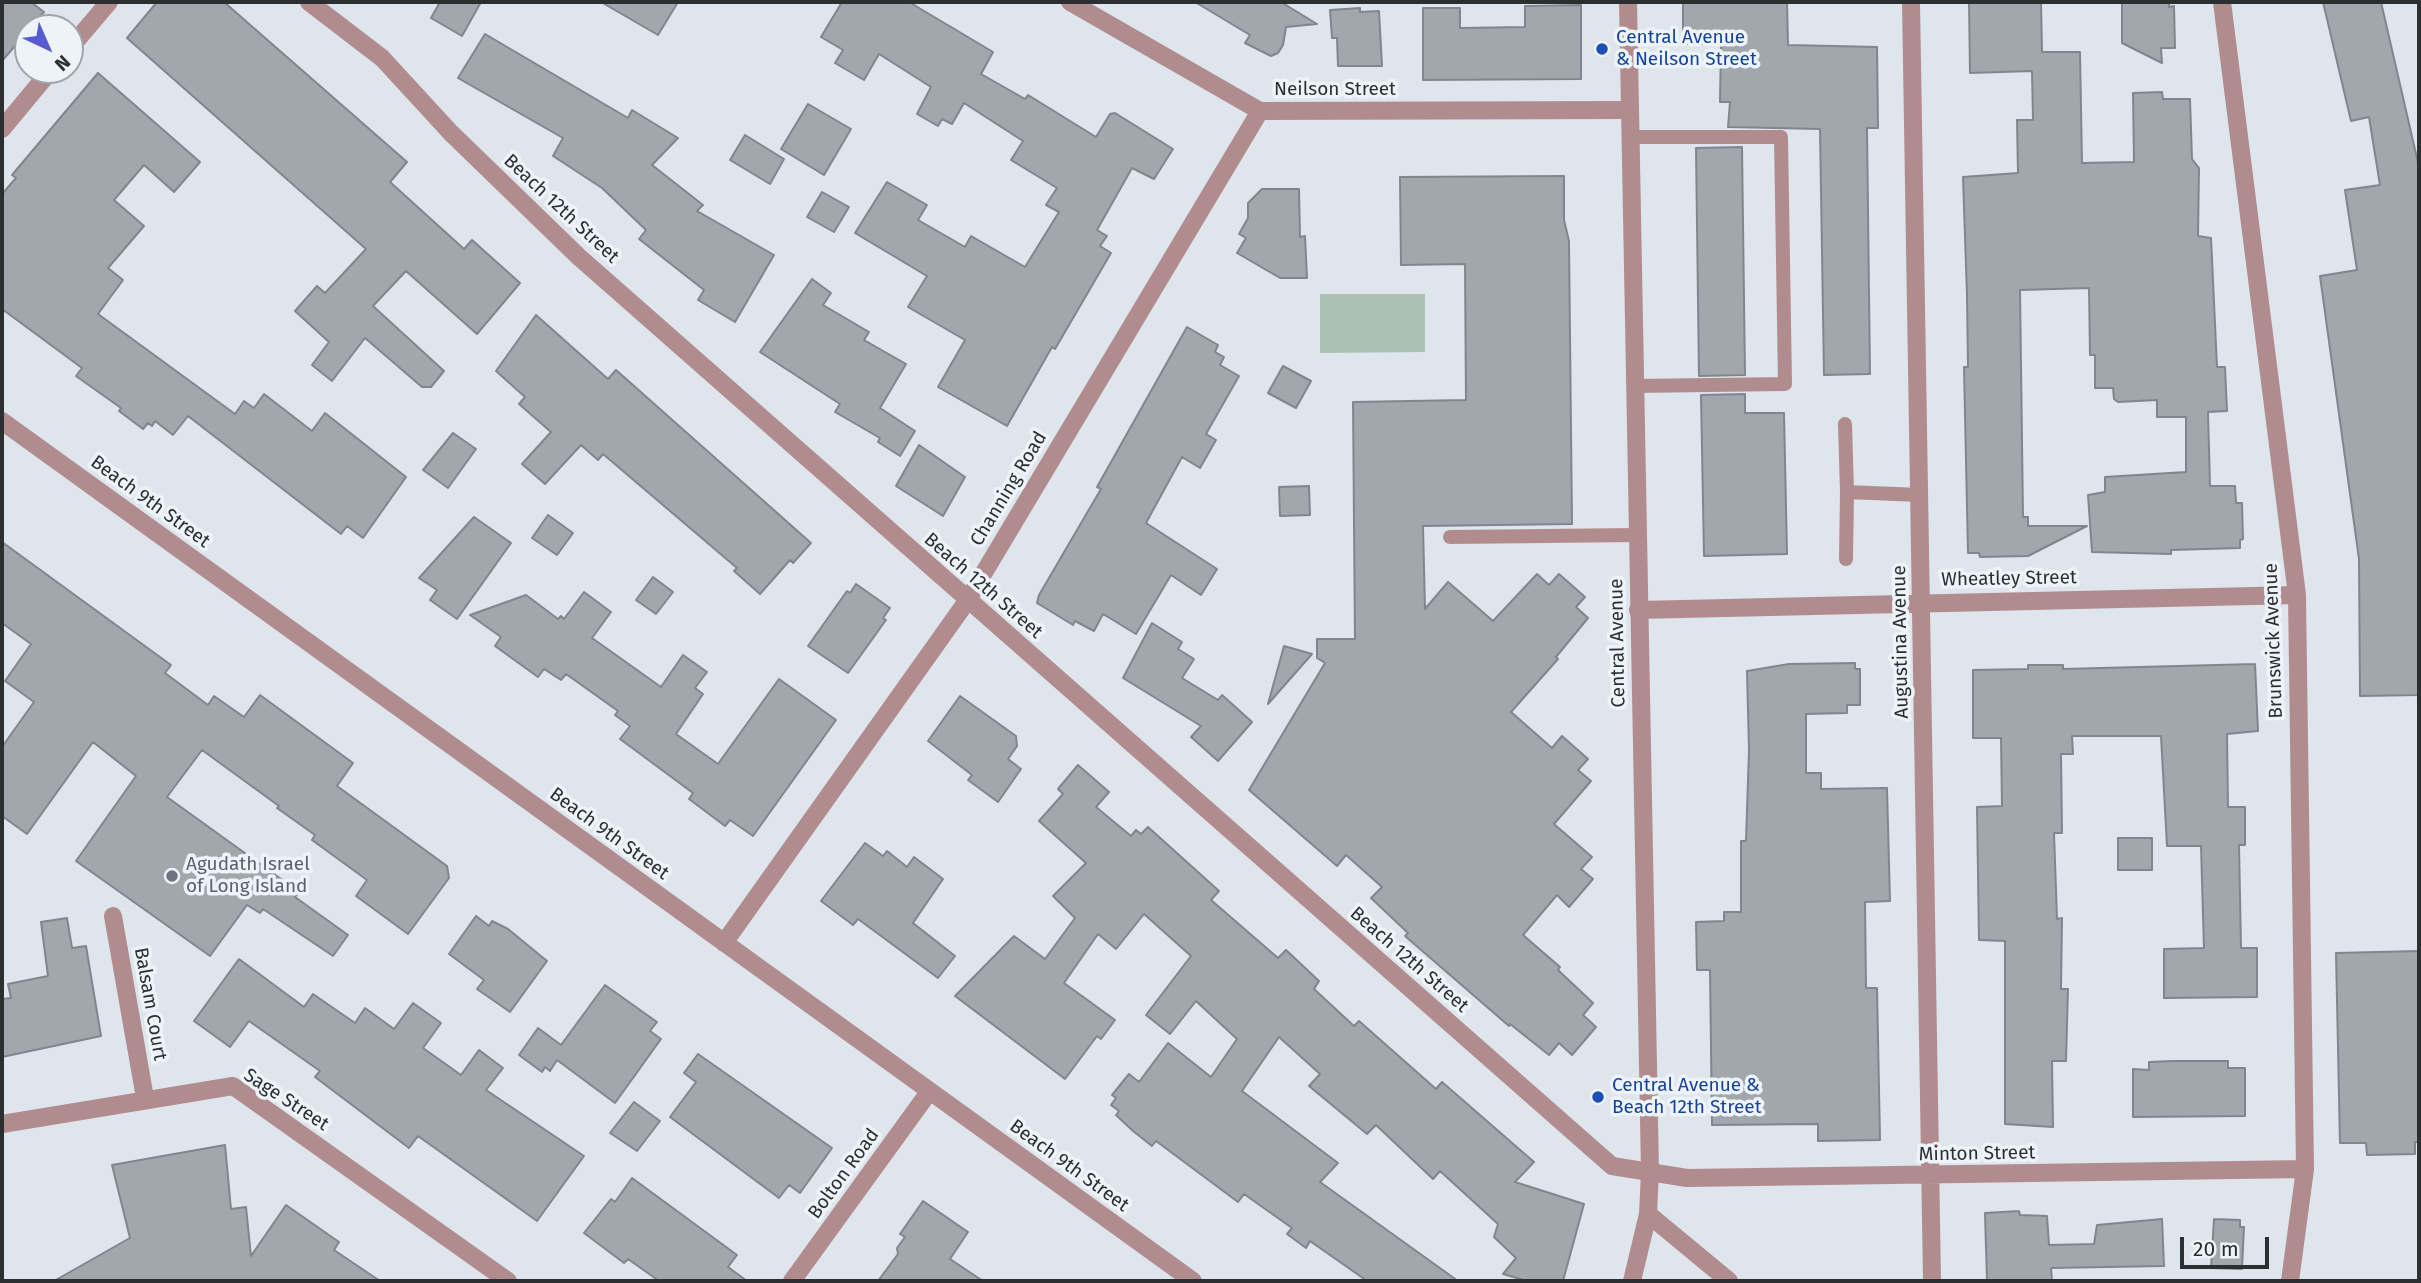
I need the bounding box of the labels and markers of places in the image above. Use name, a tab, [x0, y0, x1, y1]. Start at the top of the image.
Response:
place label: Central Avenue & Neilson Street	[1616, 27, 1757, 71]
marker: Central Avenue & Neilson Street	[1594, 41, 1610, 57]
place label: Agudath Israel of Long Island	[186, 854, 310, 898]
marker: Agudath Israel of Long Island	[164, 868, 180, 884]
place label: Central Avenue & Beach 12th Street	[1612, 1075, 1762, 1119]
marker: Central Avenue & Beach 12th Street	[1590, 1089, 1606, 1105]

